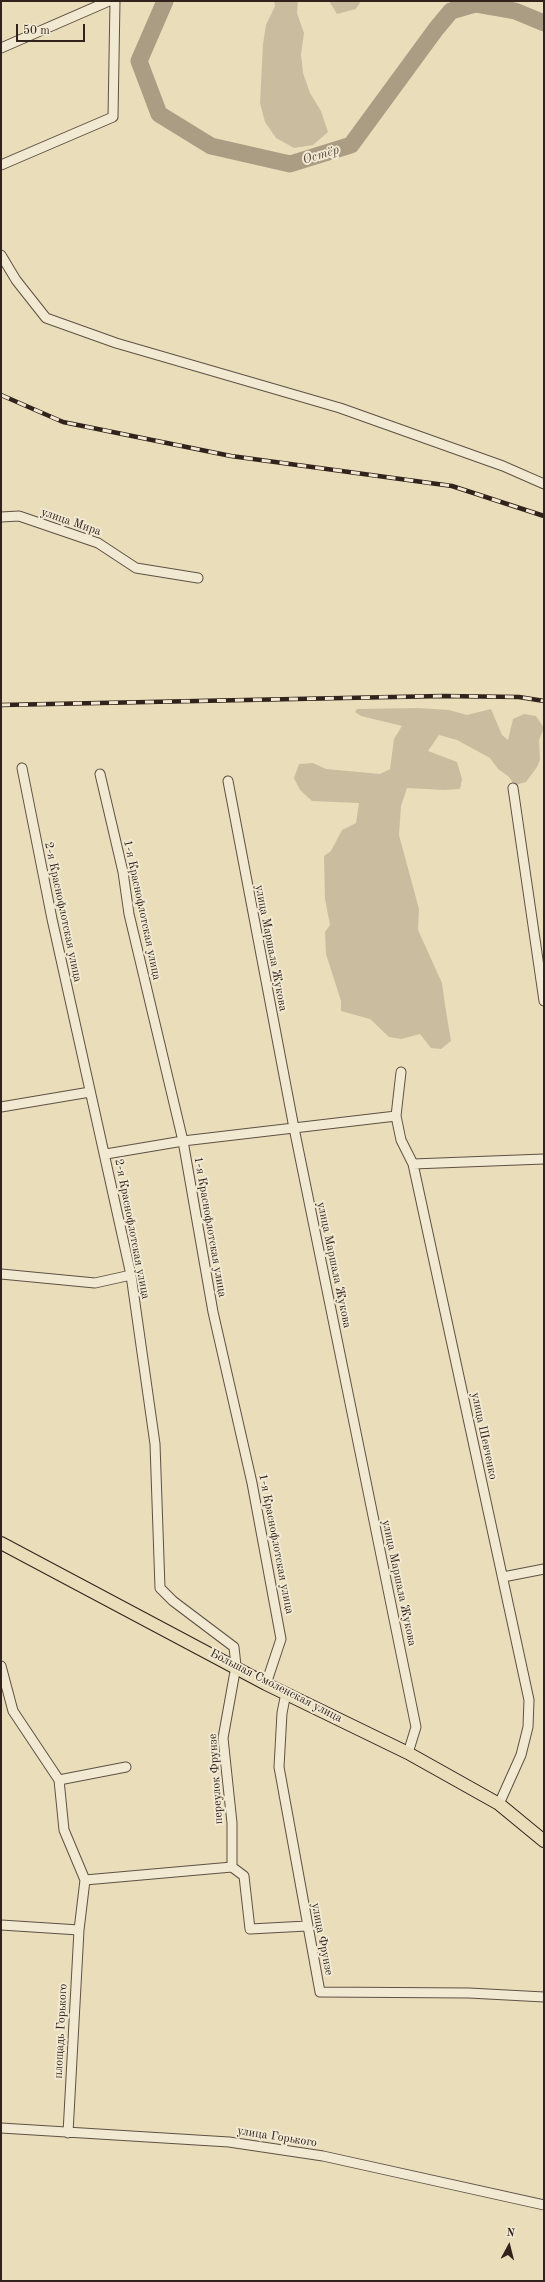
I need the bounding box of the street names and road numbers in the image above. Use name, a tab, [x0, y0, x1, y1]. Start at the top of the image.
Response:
street label: улица Мира	[39, 505, 103, 539]
street label: 1-я Краснофлотская улица	[120, 839, 164, 981]
street label: 2-я Краснофлотская улица	[41, 841, 85, 983]
street label: улица Маршала Жукова	[252, 883, 290, 1013]
street label: 1-я Краснофлотская улица	[191, 1155, 229, 1299]
street label: 2-я Краснофлотская улица	[111, 1158, 153, 1300]
street label: улица Маршала Жукова	[314, 1201, 354, 1329]
street label: улица Шевченко	[468, 1391, 500, 1481]
street label: 1-я Краснофлотская улица	[255, 1473, 297, 1615]
street label: улица Маршала Жукова	[379, 1519, 419, 1647]
street label: Большая Смоленская улица	[207, 1646, 345, 1726]
street label: переулок Фрунзе	[206, 1733, 226, 1825]
street label: улица Фрунзе	[308, 1901, 336, 1977]
street label: площадь Горького	[51, 1983, 71, 2079]
street label: улица Горького	[236, 2124, 318, 2150]

